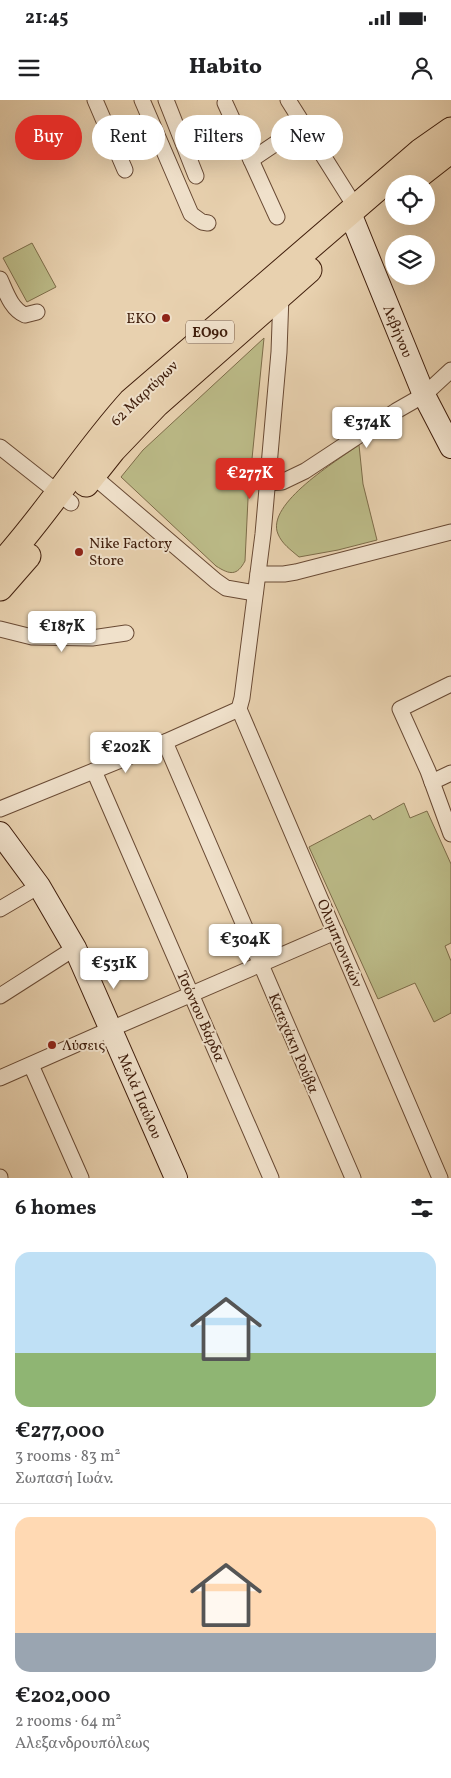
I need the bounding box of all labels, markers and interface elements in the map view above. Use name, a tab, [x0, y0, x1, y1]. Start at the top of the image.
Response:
text: 21:45	[25, 5, 68, 31]
text: Habito	[189, 52, 262, 83]
icon: menu	[15, 54, 43, 82]
icon: person	[408, 54, 436, 82]
chip: Buy	[15, 115, 82, 160]
chip: Rent	[92, 115, 165, 160]
chip: Filters	[175, 115, 261, 160]
chip: New	[271, 115, 343, 160]
map controls	[385, 175, 435, 285]
button: locate	[385, 175, 435, 225]
button: layers	[385, 235, 435, 285]
street label: Λεβήνου	[377, 302, 417, 361]
place label: ΕΚΟ	[126, 309, 156, 330]
marker: ΕΚΟ	[160, 312, 172, 324]
road number: ΕΟ90	[186, 320, 234, 343]
street label: 62 Μαρτύρων	[106, 356, 184, 432]
pin: €374K	[332, 406, 402, 449]
text: €374K	[343, 412, 391, 434]
pin: €277K	[215, 458, 285, 500]
text: €277K	[227, 463, 273, 485]
place label: Nike Factory Store	[89, 534, 172, 572]
marker: Nike Factory Store	[73, 546, 85, 558]
pin: €187K	[27, 610, 97, 653]
text: €187K	[39, 616, 85, 638]
pin: €202K	[91, 732, 161, 774]
text: €202K	[101, 737, 151, 759]
street label: Ολυμπιονικών	[311, 896, 367, 991]
pin: €304K	[210, 924, 280, 966]
text: €304K	[220, 929, 270, 951]
pin: €531K	[79, 948, 149, 990]
text: €531K	[91, 953, 137, 975]
street label: Τσόντου Βάρδα	[170, 968, 229, 1066]
street label: Κατεχάκη Ρούβα	[262, 990, 323, 1097]
place label: Λύσεις	[62, 1036, 105, 1057]
marker: Λύσεις	[46, 1039, 58, 1051]
street label: Μελά Παύλου	[111, 1051, 166, 1143]
text: 6 homes	[15, 1194, 96, 1223]
icon: filters	[408, 1194, 436, 1222]
icon: home	[181, 1284, 271, 1374]
text: €277,000	[15, 1417, 104, 1446]
text: 3 rooms · 83 m²	[15, 1446, 120, 1468]
text: Σωπασή Ιωάν.	[15, 1468, 113, 1490]
icon: home	[181, 1550, 271, 1640]
text: €202,000	[15, 1682, 110, 1711]
text: 2 rooms · 64 m²	[15, 1711, 122, 1733]
text: Αλεξανδρουπόλεως	[15, 1733, 150, 1755]

